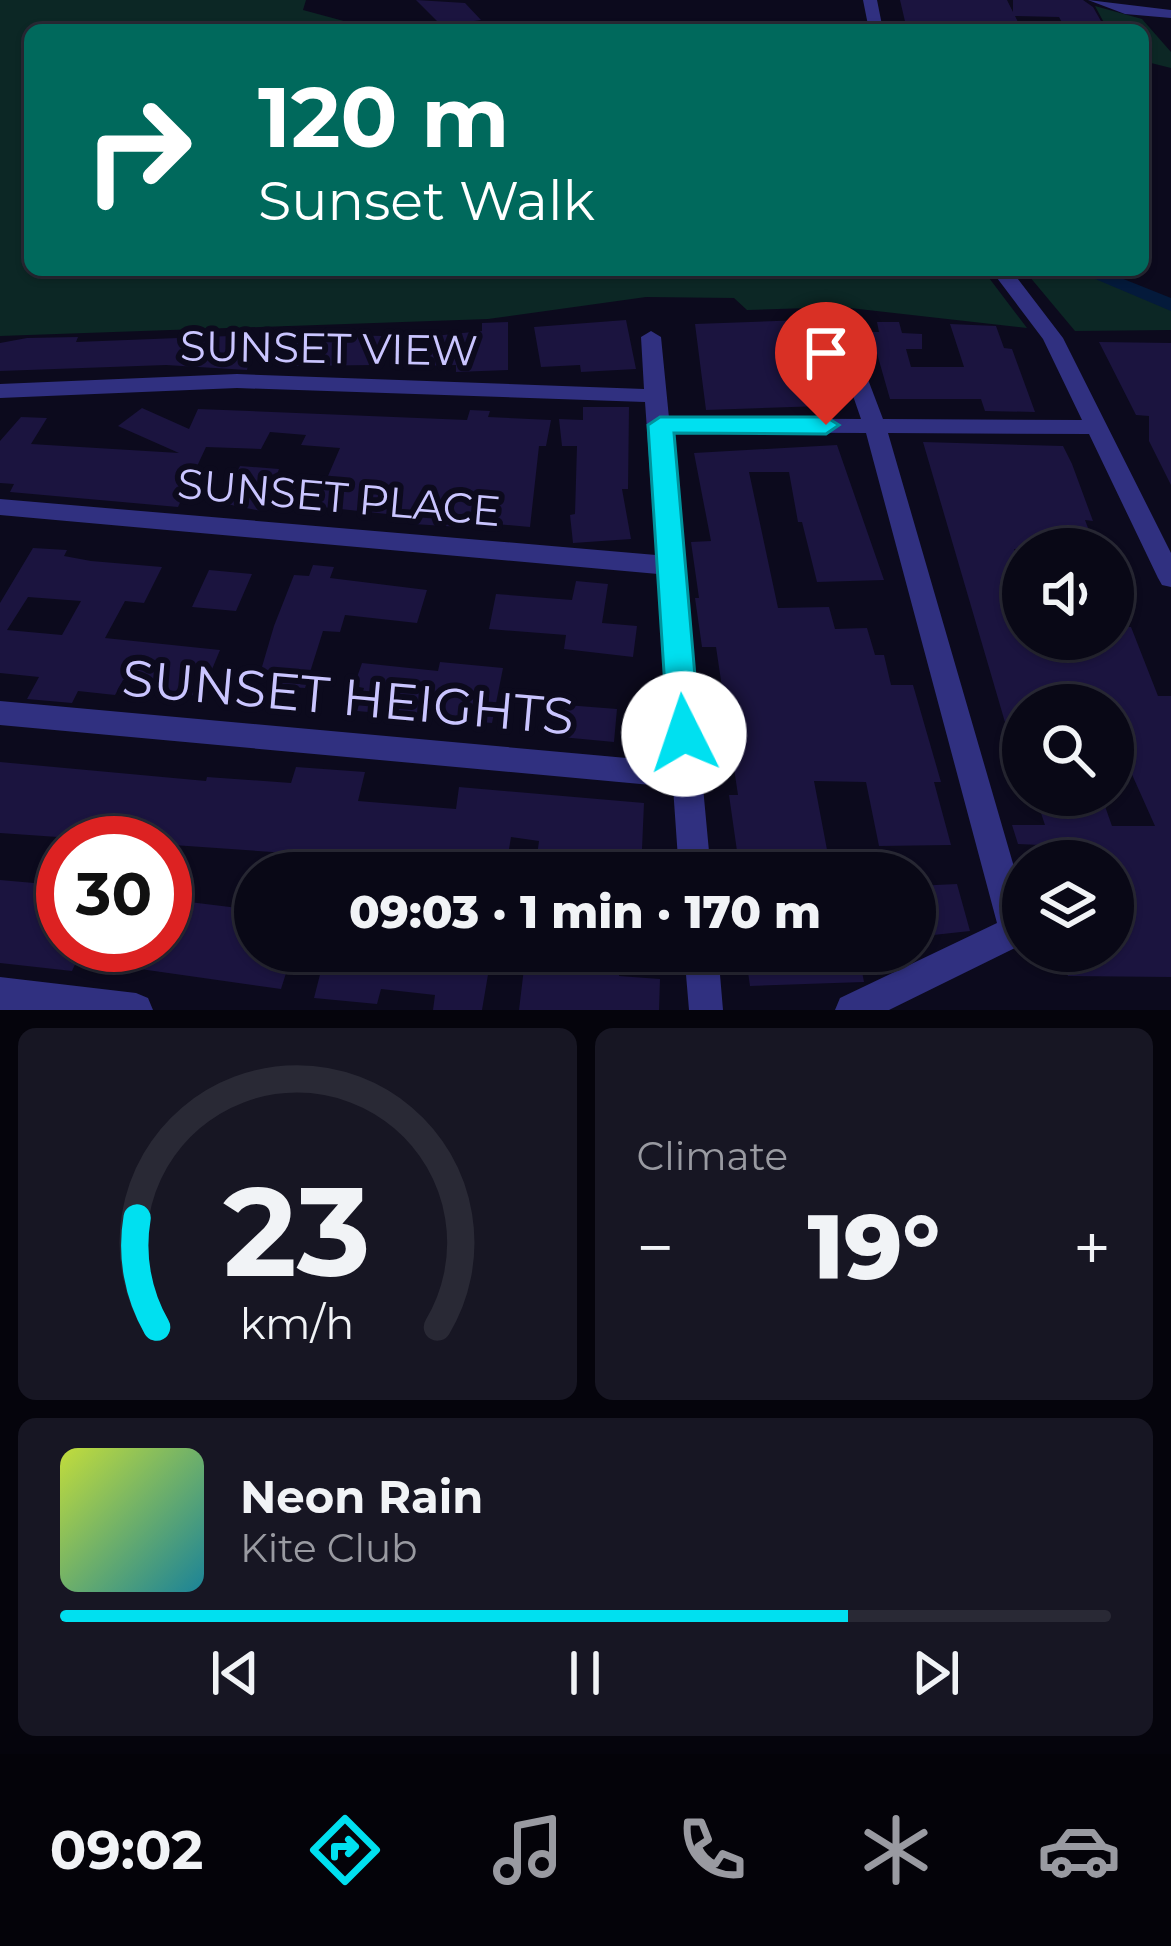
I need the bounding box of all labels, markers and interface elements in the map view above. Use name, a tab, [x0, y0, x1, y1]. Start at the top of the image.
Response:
text: 120 m	[258, 66, 509, 168]
icon: right	[60, 72, 216, 228]
text: Sunset Walk	[258, 168, 595, 234]
pin	[775, 302, 877, 425]
street label: SUNSET VIEW	[180, 319, 478, 377]
icon: arrive	[793, 320, 859, 386]
street label: SUNSET PLACE	[175, 457, 503, 537]
map controls	[1002, 528, 1134, 972]
button: sound	[1002, 528, 1134, 660]
street label: SUNSET HEIGHTS	[120, 646, 576, 748]
position arrow	[621, 671, 747, 797]
button: search	[1002, 684, 1134, 816]
speed limit sign: 30	[36, 816, 192, 972]
button: layers	[1002, 840, 1134, 972]
text: 09:03 · 1 min · 170 m	[349, 884, 821, 939]
text: Climate	[637, 1132, 788, 1180]
text: 23	[223, 1155, 371, 1307]
text: 19°	[808, 1192, 940, 1302]
text: −	[637, 1207, 674, 1288]
text: +	[1073, 1207, 1111, 1288]
text: km/h	[240, 1297, 354, 1350]
text: Neon Rain	[240, 1469, 483, 1524]
text: Kite Club	[240, 1524, 418, 1572]
icon: previous	[202, 1640, 268, 1706]
icon: pause	[552, 1640, 618, 1706]
icon: next	[903, 1640, 969, 1706]
icon: directions	[303, 1808, 387, 1892]
icon: music	[486, 1808, 570, 1892]
icon: phone	[670, 1808, 754, 1892]
icon: climate	[854, 1808, 938, 1892]
icon: car	[1037, 1808, 1121, 1892]
text: 09:02	[50, 1817, 203, 1883]

